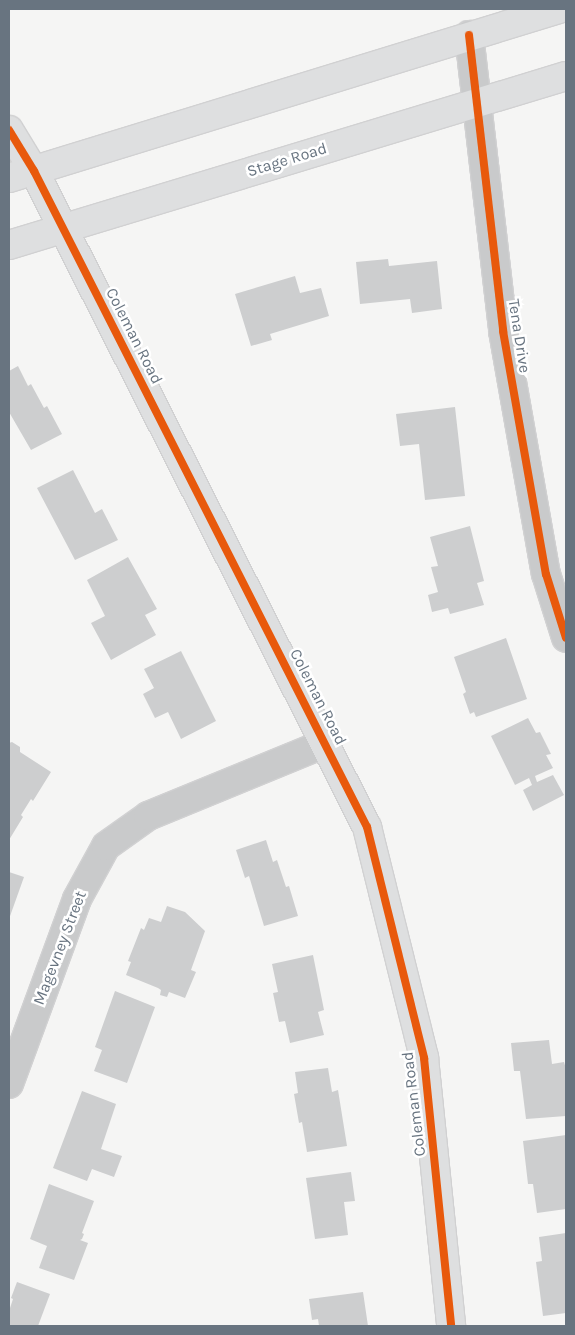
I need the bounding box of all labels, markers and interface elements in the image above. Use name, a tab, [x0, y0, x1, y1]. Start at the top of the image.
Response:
street label: Stage Road	[245, 139, 329, 181]
street label: Coleman Road	[102, 285, 166, 387]
street label: Tena Drive	[504, 298, 534, 374]
street label: Coleman Road	[286, 646, 350, 748]
street label: Magevney Street	[29, 888, 91, 1008]
street label: Coleman Road	[398, 1051, 430, 1157]

